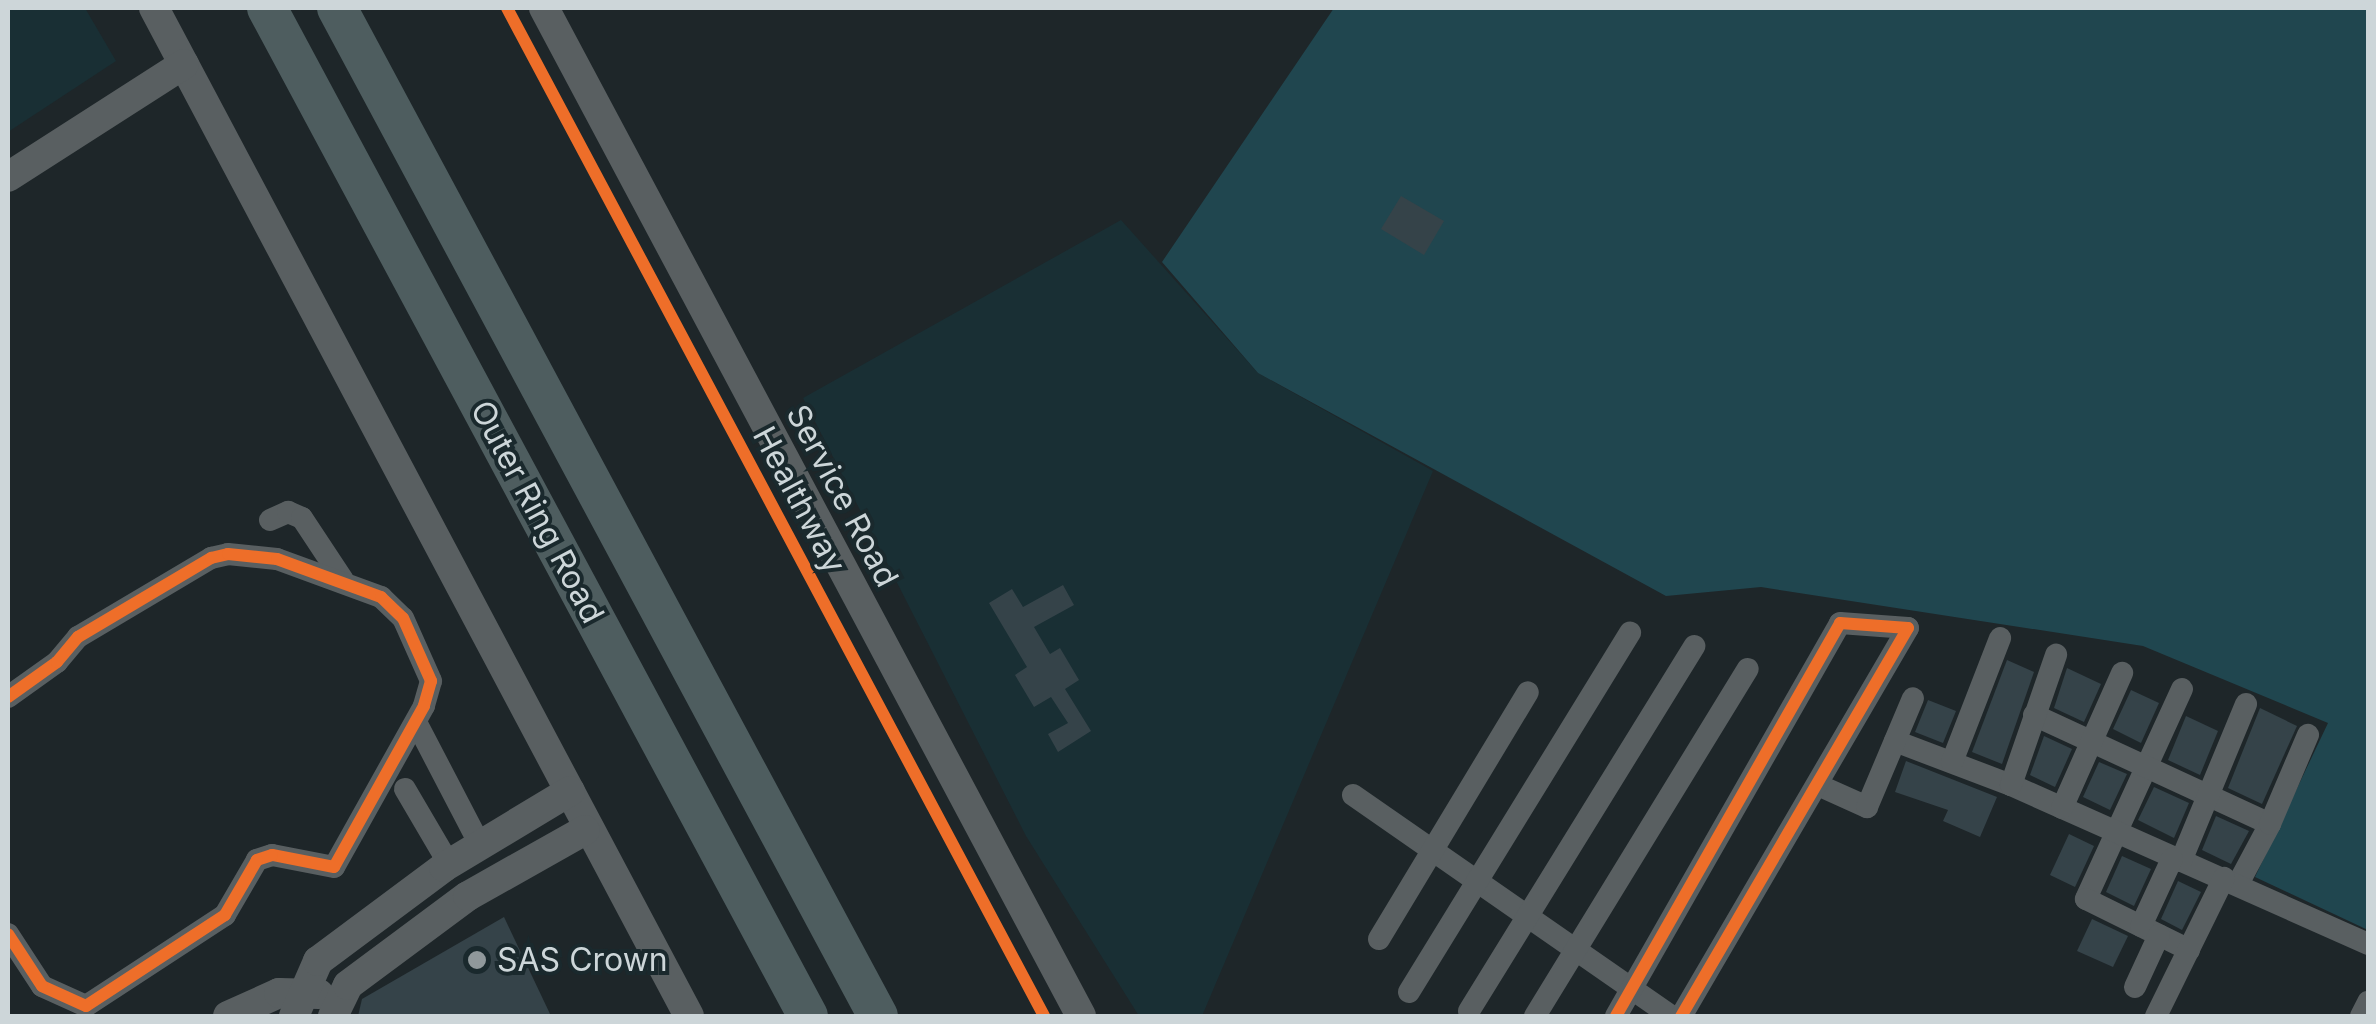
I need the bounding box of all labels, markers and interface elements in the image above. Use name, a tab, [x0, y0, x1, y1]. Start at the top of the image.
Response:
street label: Outer Ring Road	[462, 394, 612, 630]
street label: Service Road	[778, 398, 906, 594]
street label: Healthway	[744, 420, 854, 580]
place label: SAS Crown	[497, 941, 668, 979]
marker: SAS Crown	[466, 949, 488, 971]

